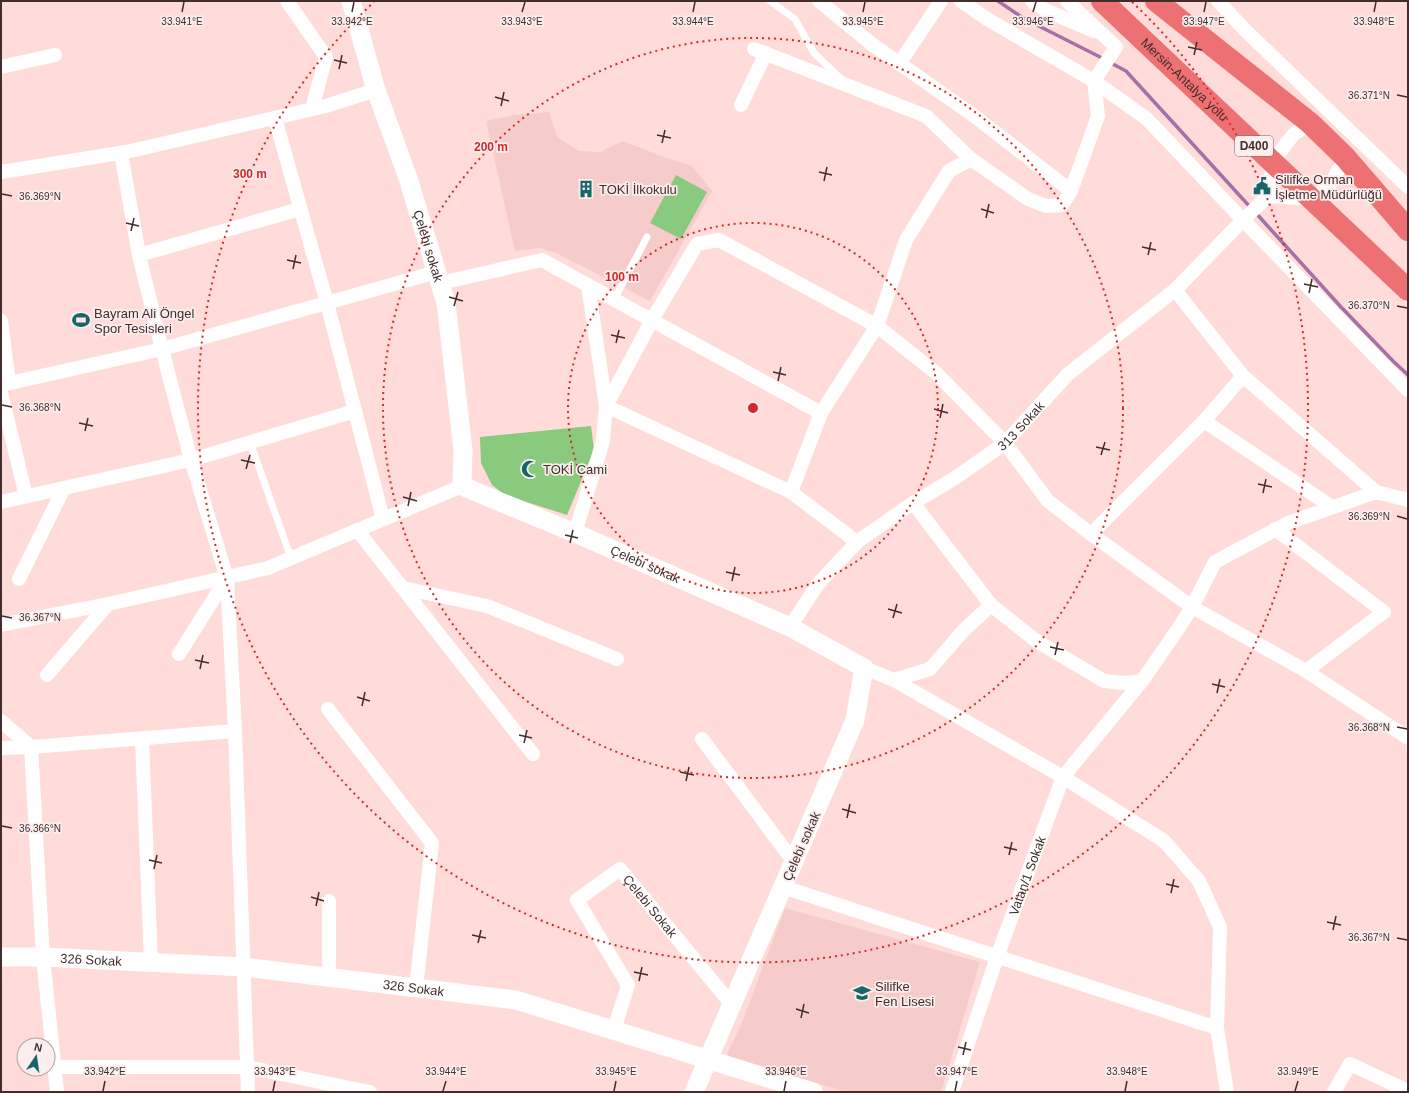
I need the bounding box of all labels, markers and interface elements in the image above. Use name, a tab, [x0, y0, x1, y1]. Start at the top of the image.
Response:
text: 33.941°E	[161, 16, 203, 27]
text: 33.942°E	[331, 16, 373, 27]
text: 33.943°E	[501, 16, 543, 27]
text: 33.944°E	[672, 16, 714, 27]
text: 33.945°E	[842, 16, 884, 27]
text: 33.946°E	[1012, 16, 1054, 27]
text: 33.947°E	[1183, 16, 1225, 27]
text: 33.948°E	[1353, 16, 1395, 27]
street label: Mersin-Antalya yolu	[1138, 35, 1231, 124]
text: 36.371°N	[1348, 90, 1390, 101]
road number: D400	[1235, 136, 1273, 156]
text: 200 m	[474, 140, 508, 154]
text: 300 m	[233, 167, 267, 181]
place label: Silifke Orman İşletme Müdürlüğü	[1275, 172, 1382, 202]
public building icon: Silifke Orman İşletme Müdürlüğü	[1252, 176, 1272, 196]
building icon: TOKİ İlkokulu	[576, 179, 596, 199]
place label: TOKİ İlkokulu	[599, 182, 677, 197]
text: 36.369°N	[19, 191, 61, 202]
street label: Çelebi sokak	[410, 208, 446, 284]
text: 100 m	[605, 270, 639, 284]
text: 36.370°N	[1348, 300, 1390, 311]
place label: Bayram Ali Öngel Spor Tesisleri	[94, 306, 195, 336]
sports icon: Bayram Ali Öngel Spor Tesisleri	[71, 310, 91, 330]
street label: 313 Sokak	[995, 398, 1048, 454]
centre of rings	[746, 401, 760, 415]
text: 36.368°N	[19, 402, 61, 413]
mosque icon: TOKİ Cami	[520, 459, 540, 479]
place label: TOKİ Cami	[543, 462, 607, 477]
text: 36.369°N	[1348, 511, 1390, 522]
street label: Çelebi sokak	[608, 542, 683, 586]
text: 36.367°N	[19, 612, 61, 623]
text: 36.368°N	[1348, 722, 1390, 733]
street label: Çelebi sokak	[779, 809, 824, 883]
text: 36.366°N	[19, 823, 61, 834]
street label: Vatan/1 Sokak	[1006, 833, 1049, 918]
street label: Çelebi Sokak	[620, 872, 680, 941]
text: 36.367°N	[1348, 932, 1390, 943]
street label: 326 Sokak	[60, 951, 122, 969]
street label: 326 Sokak	[382, 977, 445, 999]
place label: Silifke Fen Lisesi	[875, 979, 934, 1009]
school or university icon: Silifke Fen Lisesi	[852, 983, 872, 1003]
north arrow	[16, 1037, 56, 1077]
text: N	[33, 1041, 44, 1054]
text: 33.942°E	[84, 1066, 126, 1077]
text: 33.943°E	[254, 1066, 296, 1077]
text: 33.944°E	[425, 1066, 467, 1077]
text: 33.945°E	[595, 1066, 637, 1077]
text: 33.946°E	[765, 1066, 807, 1077]
text: 33.947°E	[936, 1066, 978, 1077]
text: 33.948°E	[1106, 1066, 1148, 1077]
text: 33.949°E	[1277, 1066, 1319, 1077]

